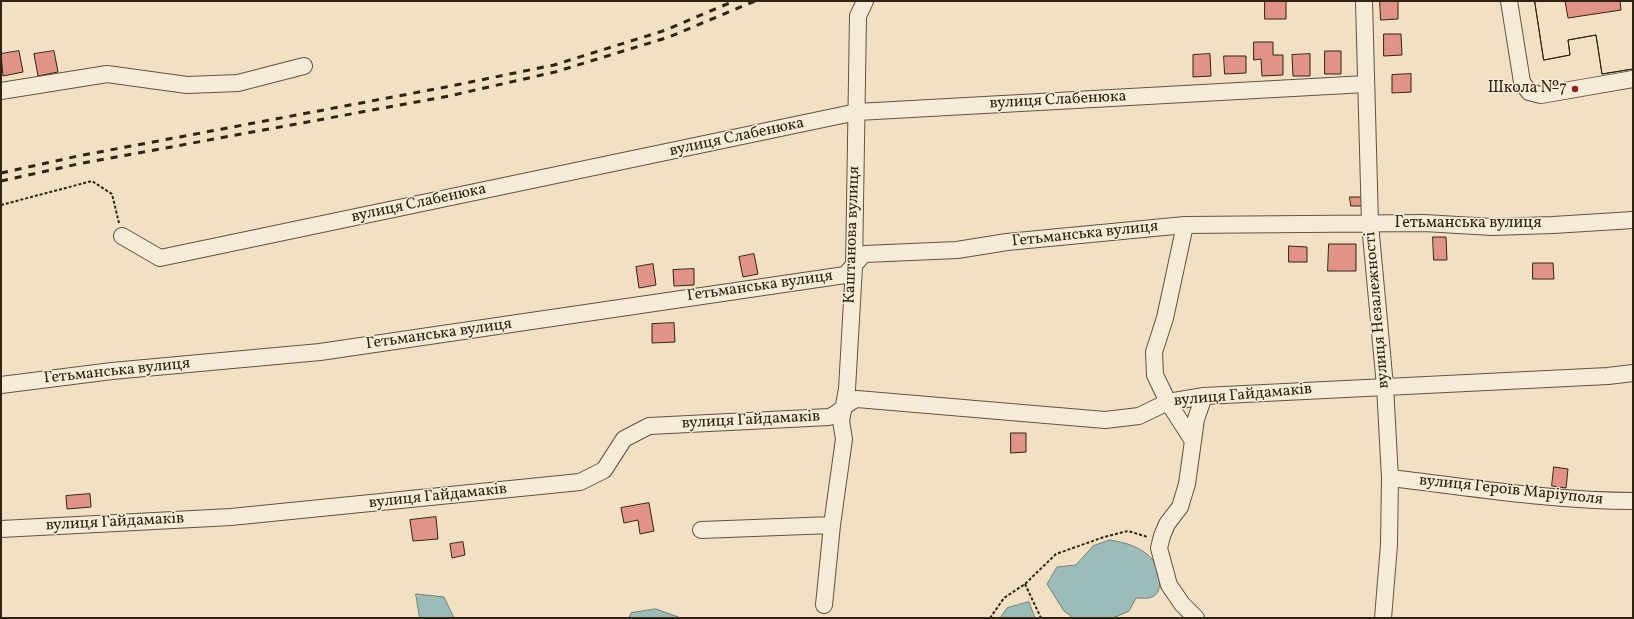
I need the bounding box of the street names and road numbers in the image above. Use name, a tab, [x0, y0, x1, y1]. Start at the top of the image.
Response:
street label: вулиця Слабенюка	[989, 88, 1127, 114]
street label: вулиця Слабенюка	[668, 114, 806, 162]
street label: Каштанова вулиця	[841, 166, 865, 304]
street label: вулиця Слабенюка	[350, 180, 488, 228]
street label: Гетьманська вулиця	[1394, 214, 1542, 234]
street label: Гетьманська вулиця	[1011, 218, 1159, 252]
street label: вулиця Незалежності	[1362, 231, 1394, 389]
street label: Гетьманська вулиця	[686, 267, 834, 307]
street label: Гетьманська вулиця	[365, 315, 513, 355]
street label: Гетьманська вулиця	[43, 355, 191, 389]
street label: вулиця Гайдамаків	[1173, 380, 1313, 412]
street label: вулиця Гайдамаків	[681, 408, 821, 434]
street label: вулиця Героїв Маріуполя	[1418, 472, 1604, 510]
street label: вулиця Гайдамаків	[368, 480, 508, 514]
street label: вулиця Гайдамаків	[45, 510, 185, 536]

